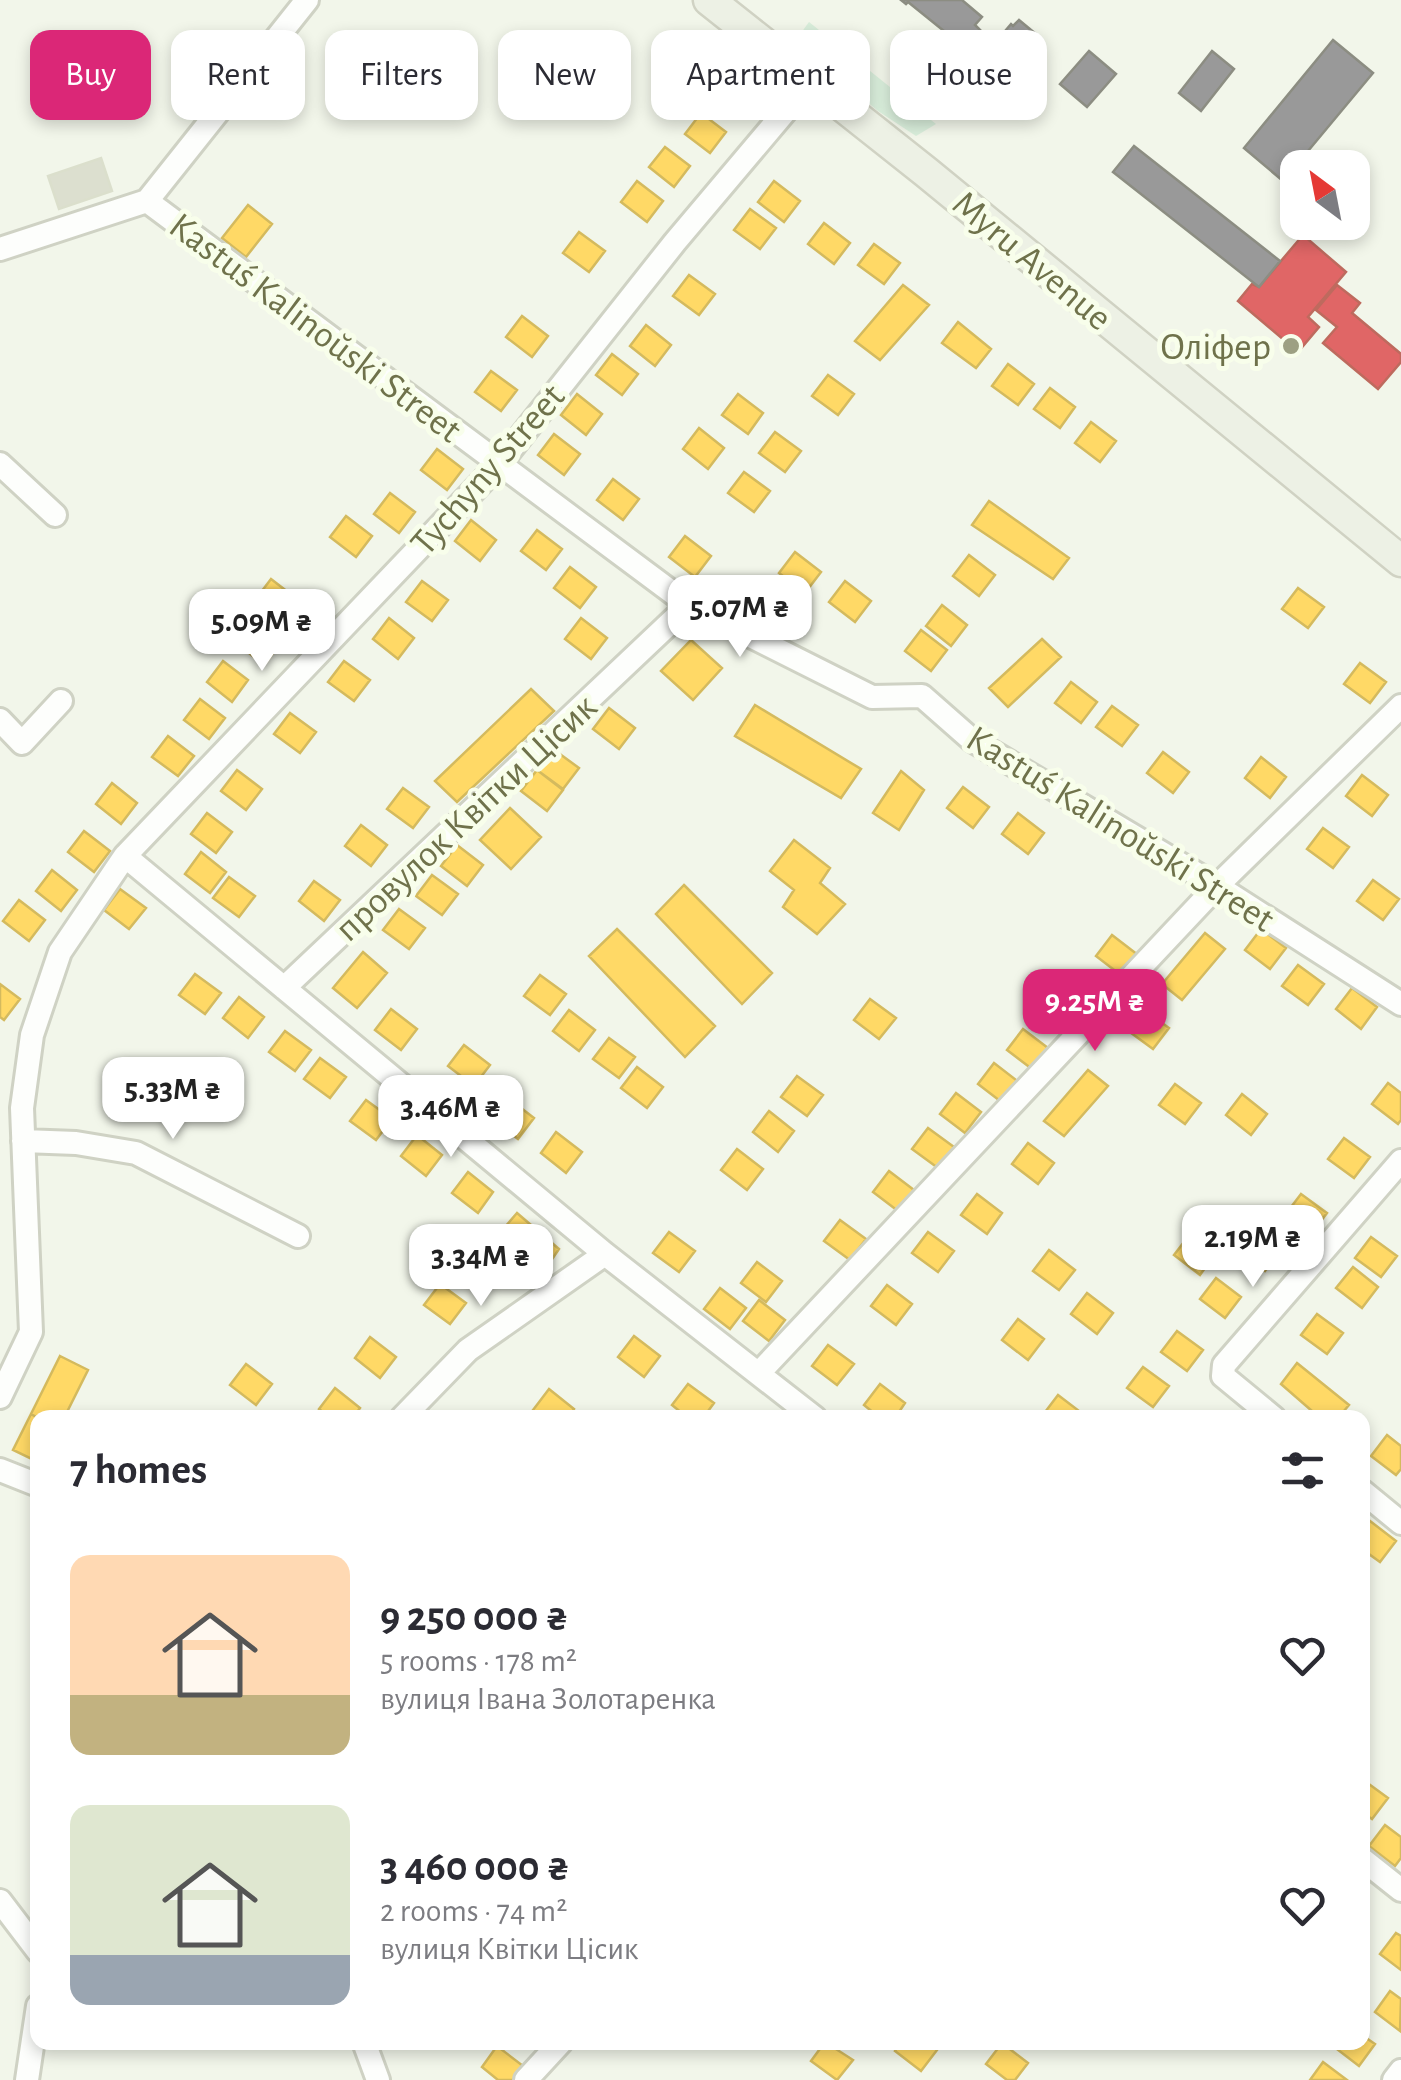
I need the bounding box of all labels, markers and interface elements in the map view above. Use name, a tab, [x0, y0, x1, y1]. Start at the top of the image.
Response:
chip: Buy	[30, 30, 151, 120]
chip: Rent	[171, 30, 305, 120]
chip: Filters	[325, 30, 478, 120]
chip: New	[498, 30, 631, 120]
chip: Apartment	[651, 30, 870, 120]
chip: House	[890, 30, 1047, 120]
north arrow	[1280, 150, 1370, 240]
map controls	[1280, 150, 1370, 240]
street label: Myru Avenue	[945, 185, 1118, 338]
street label: Kastuś Kalinoŭski Street	[162, 207, 468, 450]
place label: Оліфер	[1160, 329, 1271, 367]
marker: Оліфер	[1280, 335, 1302, 357]
street label: Tychyny Street	[404, 378, 573, 563]
pin: 5.07M ₴	[648, 575, 832, 660]
pin: 5.09M ₴	[170, 589, 354, 674]
text: 5.07M ₴	[690, 591, 790, 623]
text: 5.09M ₴	[211, 605, 313, 637]
street label: провулок Квітки Цісик	[328, 688, 605, 949]
street label: Kastuś Kalinoŭski Street	[960, 720, 1280, 940]
pin: 9.25M ₴	[1003, 969, 1187, 1054]
text: 9.25M ₴	[1045, 985, 1145, 1017]
pin: 5.33M ₴	[81, 1057, 265, 1142]
text: 5.33M ₴	[124, 1073, 222, 1105]
pin: 3.46M ₴	[359, 1075, 543, 1160]
text: 3.46M ₴	[400, 1091, 502, 1123]
pin: 2.19M ₴	[1161, 1205, 1345, 1290]
text: 2.19M ₴	[1204, 1221, 1302, 1253]
pin: 3.34M ₴	[389, 1224, 573, 1309]
text: 3.34M ₴	[431, 1240, 531, 1272]
icon: filters	[1275, 1443, 1330, 1498]
text: 7 homes	[70, 1449, 207, 1491]
icon: home	[150, 1595, 270, 1715]
text: 9 250 000 ₴	[380, 1596, 569, 1638]
icon: heart	[1275, 1628, 1330, 1683]
text: 5 rooms · 178 m²	[380, 1645, 577, 1677]
text: вулиця Івана Золотаренка	[380, 1683, 716, 1715]
icon: home	[150, 1845, 270, 1965]
text: 3 460 000 ₴	[380, 1846, 570, 1888]
icon: heart	[1275, 1878, 1330, 1933]
text: 2 rooms · 74 m²	[380, 1895, 567, 1927]
text: вулиця Квітки Цісик	[380, 1933, 639, 1965]

